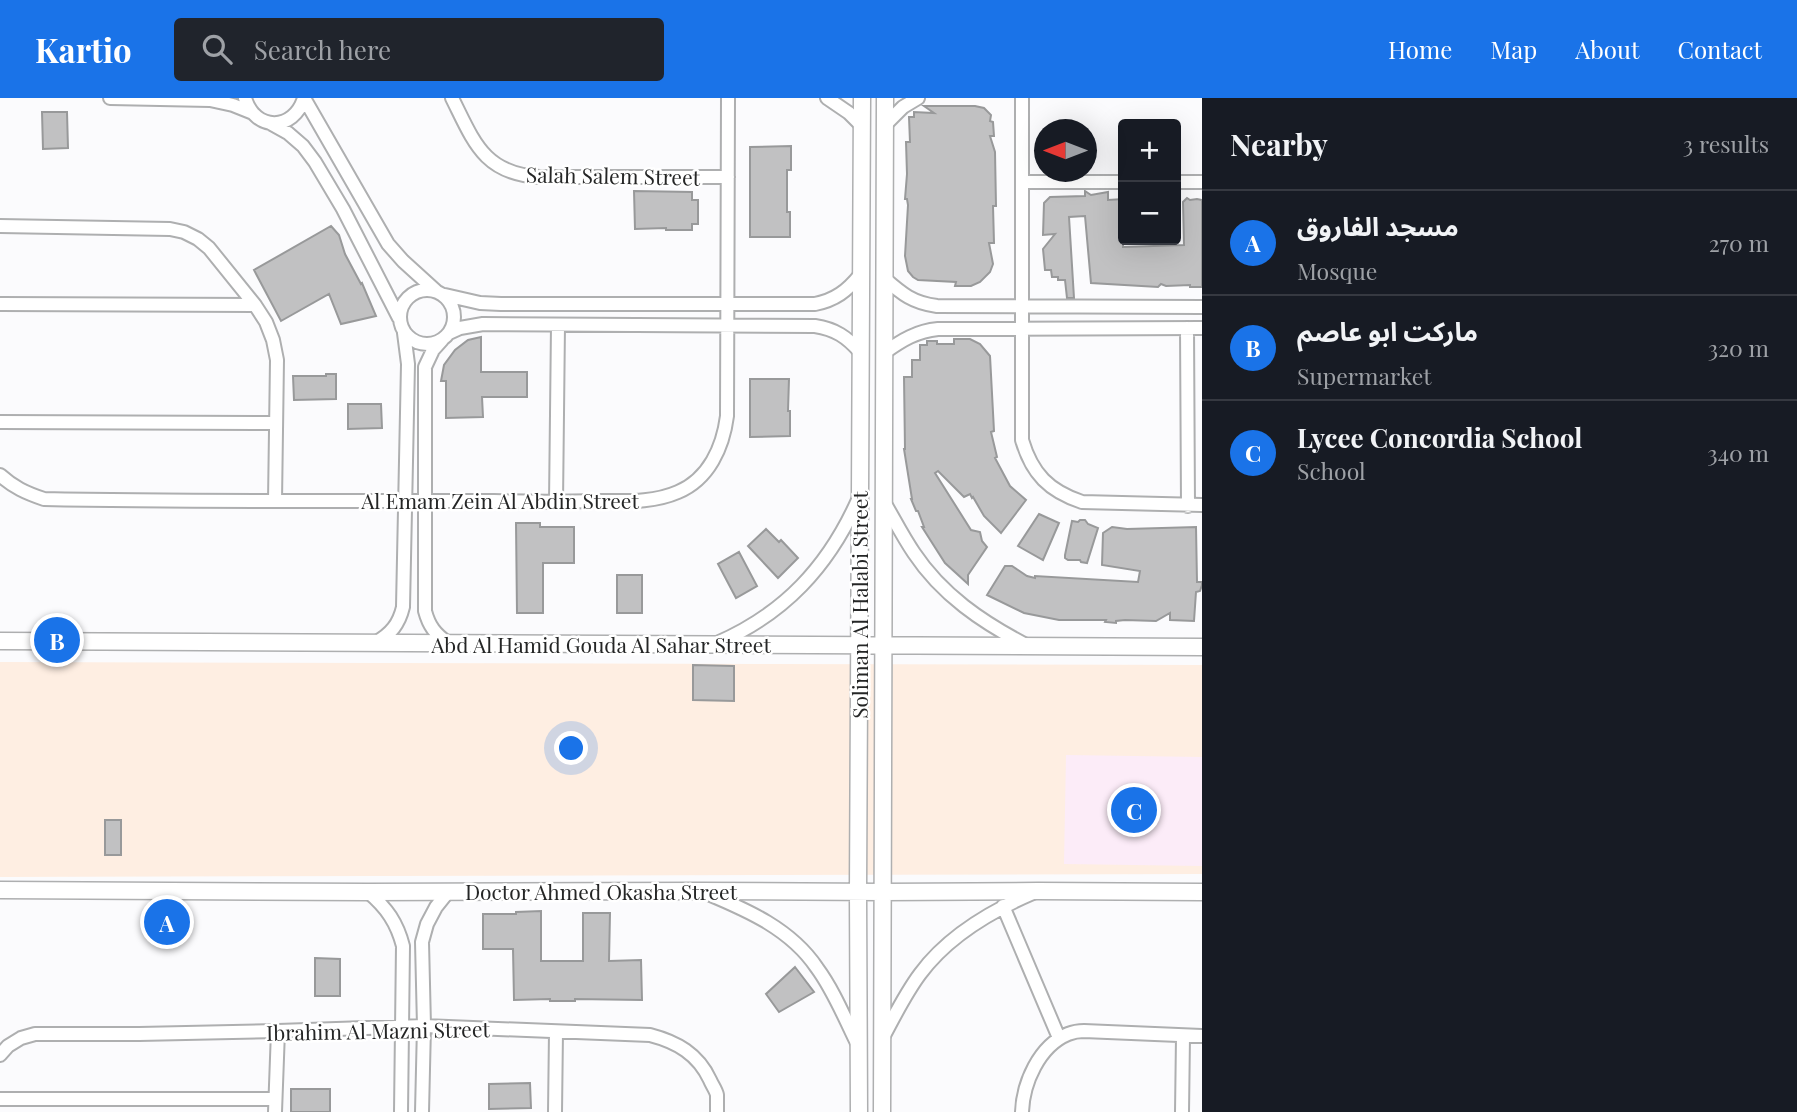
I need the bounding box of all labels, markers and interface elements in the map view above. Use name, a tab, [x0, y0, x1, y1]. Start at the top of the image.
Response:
search box	[174, 18, 664, 81]
text: Kartio	[35, 27, 132, 71]
icon: search	[198, 30, 236, 68]
text: Search here	[254, 32, 391, 67]
text: Home	[1388, 33, 1452, 65]
text: Map	[1490, 33, 1537, 65]
text: About	[1575, 33, 1639, 65]
text: Contact	[1677, 33, 1762, 65]
north arrow	[1034, 119, 1097, 182]
map controls	[1118, 119, 1181, 245]
button: +	[1118, 119, 1181, 182]
text: Nearby	[1230, 124, 1328, 164]
text: 3 results	[1683, 128, 1769, 159]
street label: Salah Salem Street	[526, 159, 701, 191]
button: −	[1118, 182, 1181, 245]
text: مسجد الفاروق	[1297, 208, 1459, 243]
text: A	[1245, 227, 1261, 258]
text: 270 m	[1709, 227, 1769, 258]
text: Mosque	[1297, 255, 1377, 286]
text: ماركت ابو عاصم	[1297, 313, 1478, 348]
text: B	[1245, 332, 1261, 363]
text: 320 m	[1708, 332, 1769, 363]
text: Supermarket	[1297, 360, 1431, 391]
text: Lycee Concordia School	[1297, 420, 1582, 455]
text: C	[1245, 437, 1261, 468]
text: 340 m	[1707, 437, 1769, 468]
text: School	[1297, 455, 1366, 486]
street label: Al Emam Zein Al Abdin Street	[360, 486, 639, 514]
street label: Soliman Al Halabi Street	[845, 491, 873, 719]
pin: B	[34, 614, 80, 666]
street label: Abd Al Hamid Gouda Al Sahar Street	[430, 630, 771, 658]
your location	[554, 731, 588, 765]
pin: C	[1111, 784, 1157, 836]
street label: Doctor Ahmed Okasha Street	[465, 877, 738, 905]
pin: A	[144, 896, 190, 948]
street label: Ibrahim Al Mazni Street	[266, 1014, 491, 1046]

